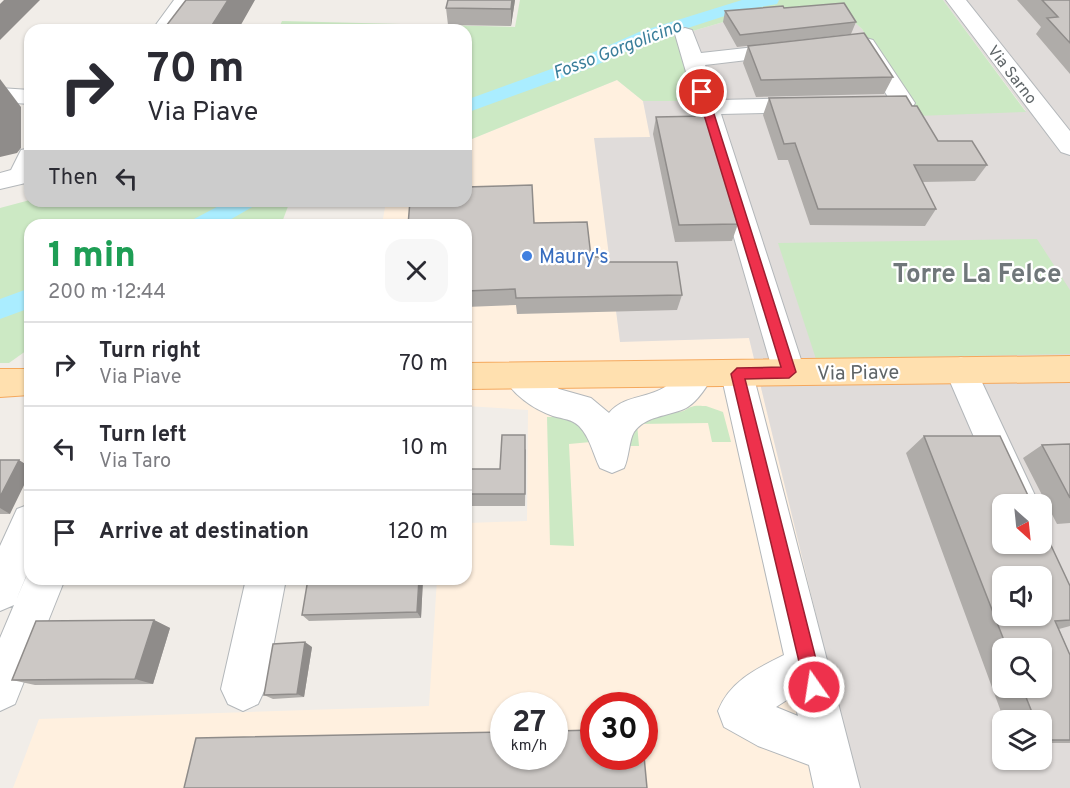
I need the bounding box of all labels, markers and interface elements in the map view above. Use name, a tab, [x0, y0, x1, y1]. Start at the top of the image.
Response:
water label: Fosso Gorgolicino	[550, 15, 685, 85]
street label: Via Sarno	[982, 42, 1041, 109]
text: 70 m	[147, 44, 245, 97]
icon: right	[48, 48, 126, 126]
pin	[676, 66, 727, 117]
icon: arrive	[685, 75, 718, 108]
text: Via Piave	[147, 96, 258, 130]
icon: left	[110, 162, 143, 195]
text: Then	[48, 165, 98, 192]
text: 1 min	[48, 234, 136, 280]
button: close	[385, 239, 448, 302]
place label: Maury's	[539, 245, 609, 271]
marker: Maury's	[520, 249, 534, 263]
district label: Torre La Felce	[893, 259, 1061, 292]
text: 200 m · 12:44	[48, 280, 166, 306]
text: Turn right	[99, 338, 201, 365]
icon: right	[48, 348, 81, 381]
text: 70 m	[399, 351, 448, 378]
street label: Via Piave	[817, 360, 899, 388]
text: Via Piave	[99, 365, 181, 391]
text: Turn left	[99, 422, 187, 449]
icon: left	[48, 432, 81, 465]
text: 10 m	[402, 435, 448, 462]
text: Via Taro	[99, 449, 171, 475]
north arrow	[992, 494, 1052, 554]
map controls	[992, 494, 1052, 770]
icon: arrive	[48, 516, 81, 549]
text: Arrive at destination	[99, 519, 309, 546]
text: 120 m	[388, 519, 448, 546]
button: sound	[992, 566, 1052, 626]
button: search	[992, 638, 1052, 698]
position arrow	[782, 655, 846, 719]
speed limit sign: 30	[580, 692, 658, 770]
text: 27	[512, 705, 546, 742]
button: layers	[992, 710, 1052, 770]
text: km/h	[511, 737, 547, 756]

